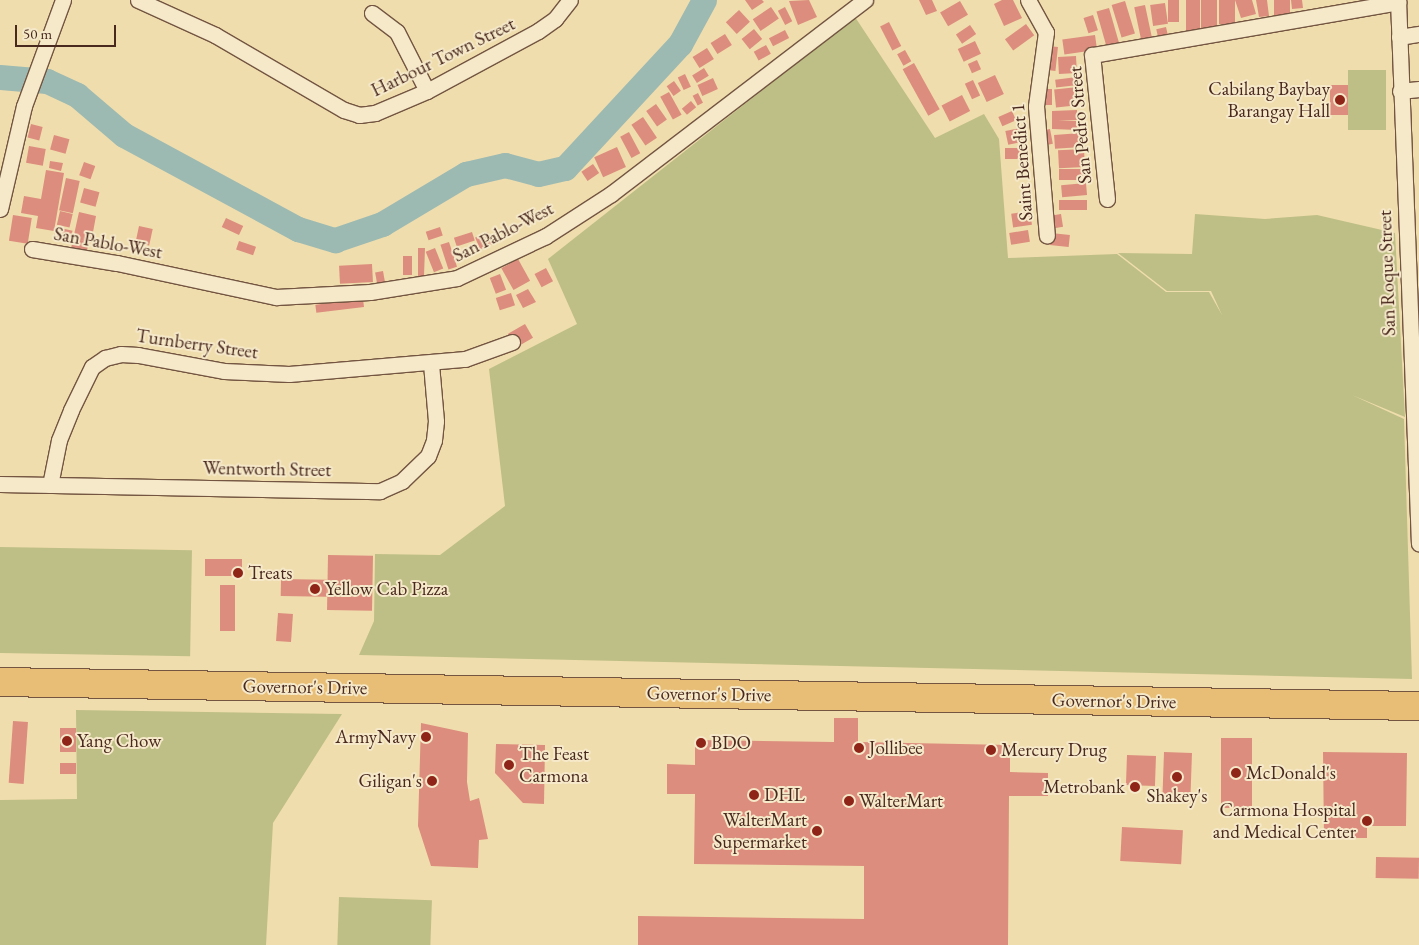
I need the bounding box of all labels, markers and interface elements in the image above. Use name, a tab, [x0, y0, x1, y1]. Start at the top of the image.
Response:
street label: Harbour Town Street	[367, 12, 519, 102]
scale bar	[18, 15, 119, 47]
text: 50 m	[23, 24, 52, 43]
street label: San Pedro Street	[1064, 65, 1096, 185]
place label: Cabilang Baybay Barangay Hall	[1208, 78, 1330, 122]
marker: Cabilang Baybay Barangay Hall	[1334, 94, 1346, 106]
street label: Saint Benedict 1	[1007, 103, 1037, 221]
street label: San Pablo-West	[449, 197, 557, 267]
street label: San Roque Street	[1373, 210, 1401, 336]
street label: San Pablo-West	[52, 222, 164, 264]
street label: Turnberry Street	[135, 324, 259, 364]
street label: Wentworth Street	[203, 456, 331, 482]
place label: Treats	[248, 562, 292, 584]
marker: Treats	[232, 567, 244, 579]
place label: Yellow Cab Pizza	[325, 578, 448, 600]
marker: Yellow Cab Pizza	[309, 583, 321, 595]
street label: Governor's Drive	[242, 675, 368, 699]
street label: Governor's Drive	[646, 682, 772, 706]
street label: Governor's Drive	[1051, 689, 1177, 713]
place label: ArmyNavy	[335, 726, 416, 748]
place label: Yang Chow	[77, 730, 161, 752]
marker: ArmyNavy	[420, 731, 432, 743]
place label: BDO	[711, 732, 751, 754]
marker: Yang Chow	[61, 735, 73, 747]
marker: BDO	[695, 737, 707, 749]
place label: Jollibee	[869, 737, 923, 759]
place label: Mercury Drug	[1001, 739, 1107, 761]
marker: Jollibee	[853, 742, 865, 754]
place label: The Feast Carmona	[519, 743, 589, 787]
marker: Mercury Drug	[985, 744, 997, 756]
marker: The Feast Carmona	[503, 759, 515, 771]
place label: McDonald's	[1246, 762, 1336, 784]
marker: McDonald's	[1230, 767, 1242, 779]
place label: Giligan's	[358, 770, 422, 792]
marker: Shakey's	[1171, 771, 1183, 783]
marker: Giligan's	[426, 775, 438, 787]
place label: Metrobank	[1043, 776, 1125, 798]
marker: Metrobank	[1129, 781, 1141, 793]
place label: DHL	[764, 784, 805, 806]
place label: Shakey's	[1147, 785, 1207, 807]
marker: DHL	[748, 789, 760, 801]
place label: WalterMart	[859, 790, 943, 812]
marker: WalterMart	[843, 795, 855, 807]
place label: Carmona Hospital and Medical Center	[1213, 799, 1356, 843]
place label: WalterMart Supermarket	[714, 809, 807, 853]
marker: Carmona Hospital and Medical Center	[1360, 814, 1374, 828]
marker: WalterMart Supermarket	[811, 825, 823, 837]

